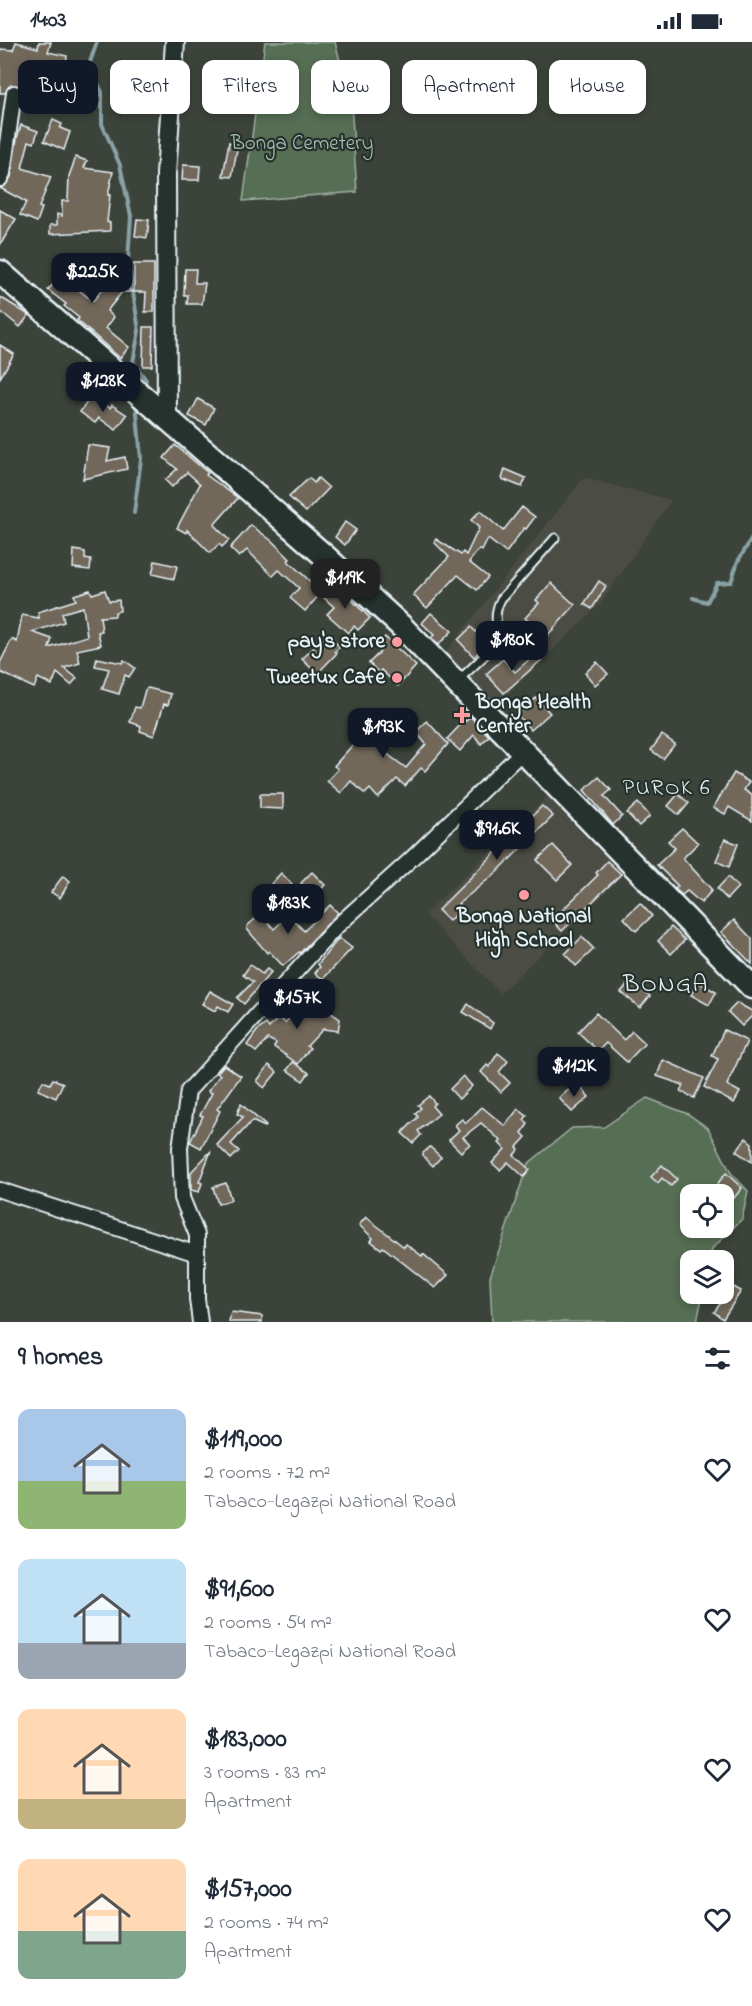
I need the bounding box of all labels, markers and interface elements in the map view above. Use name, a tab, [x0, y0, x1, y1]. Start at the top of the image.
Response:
text: 14:03	[30, 5, 67, 37]
chip: Buy	[18, 60, 98, 114]
chip: Rent	[110, 60, 190, 114]
chip: Filters	[202, 60, 299, 114]
chip: New	[311, 60, 390, 114]
chip: Apartment	[402, 60, 537, 114]
chip: House	[549, 60, 646, 114]
park label: Bonga Cemetery	[230, 129, 373, 161]
pin: $225K	[50, 253, 134, 304]
text: $225K	[65, 258, 119, 287]
pin: $128K	[61, 362, 145, 413]
text: $128K	[80, 367, 126, 396]
pin: $119K	[303, 559, 387, 610]
text: $119K	[325, 564, 365, 593]
pin: $180K	[470, 621, 554, 672]
text: $180K	[490, 626, 534, 655]
place label: pay's store	[288, 627, 386, 659]
marker: pay's store	[390, 635, 404, 649]
place label: Tweetux Cafe	[266, 663, 386, 693]
marker: Tweetux Cafe	[390, 671, 404, 685]
place label: Bonga Health Center	[475, 688, 591, 742]
marker: Bonga Health Center	[453, 706, 471, 724]
pin: $193K	[341, 708, 425, 759]
text: $193K	[362, 713, 404, 742]
district label: PUROK 6	[623, 773, 711, 805]
pin: $91.6K	[448, 810, 546, 861]
text: $91.6K	[473, 815, 521, 844]
pin: $183K	[246, 884, 330, 935]
marker: Bonga National High School	[517, 888, 531, 902]
text: $183K	[266, 889, 310, 918]
place label: Bonga National High School	[456, 902, 591, 958]
district label: BONGA	[622, 968, 709, 1003]
pin: $157K	[255, 979, 339, 1030]
text: $157K	[273, 984, 321, 1013]
pin: $112K	[532, 1047, 616, 1098]
text: $112K	[552, 1052, 596, 1081]
map controls	[680, 1184, 734, 1304]
button: locate	[680, 1184, 734, 1238]
button: layers	[680, 1250, 734, 1304]
text: 9 homes	[18, 1339, 103, 1377]
icon: filters	[701, 1342, 734, 1375]
text: $119,000	[204, 1421, 282, 1459]
icon: home	[66, 1433, 138, 1505]
icon: heart	[701, 1453, 734, 1486]
text: 2 rooms · 72 m²	[204, 1459, 331, 1488]
text: Tabaco-Legazpi National Road	[204, 1488, 456, 1517]
text: $91,600	[204, 1571, 274, 1609]
icon: home	[66, 1583, 138, 1655]
icon: heart	[701, 1603, 734, 1636]
text: 2 rooms · 54 m²	[204, 1609, 332, 1638]
text: Tabaco-Legazpi National Road	[204, 1638, 456, 1667]
text: $183,000	[204, 1721, 287, 1759]
icon: home	[66, 1733, 138, 1805]
icon: heart	[701, 1753, 734, 1786]
text: 3 rooms · 83 m²	[204, 1759, 326, 1788]
text: Apartment	[204, 1788, 292, 1817]
text: $157,000	[204, 1871, 292, 1909]
icon: home	[66, 1883, 138, 1955]
icon: heart	[701, 1903, 734, 1936]
text: 2 rooms · 74 m²	[204, 1909, 329, 1938]
text: Apartment	[204, 1938, 292, 1967]

